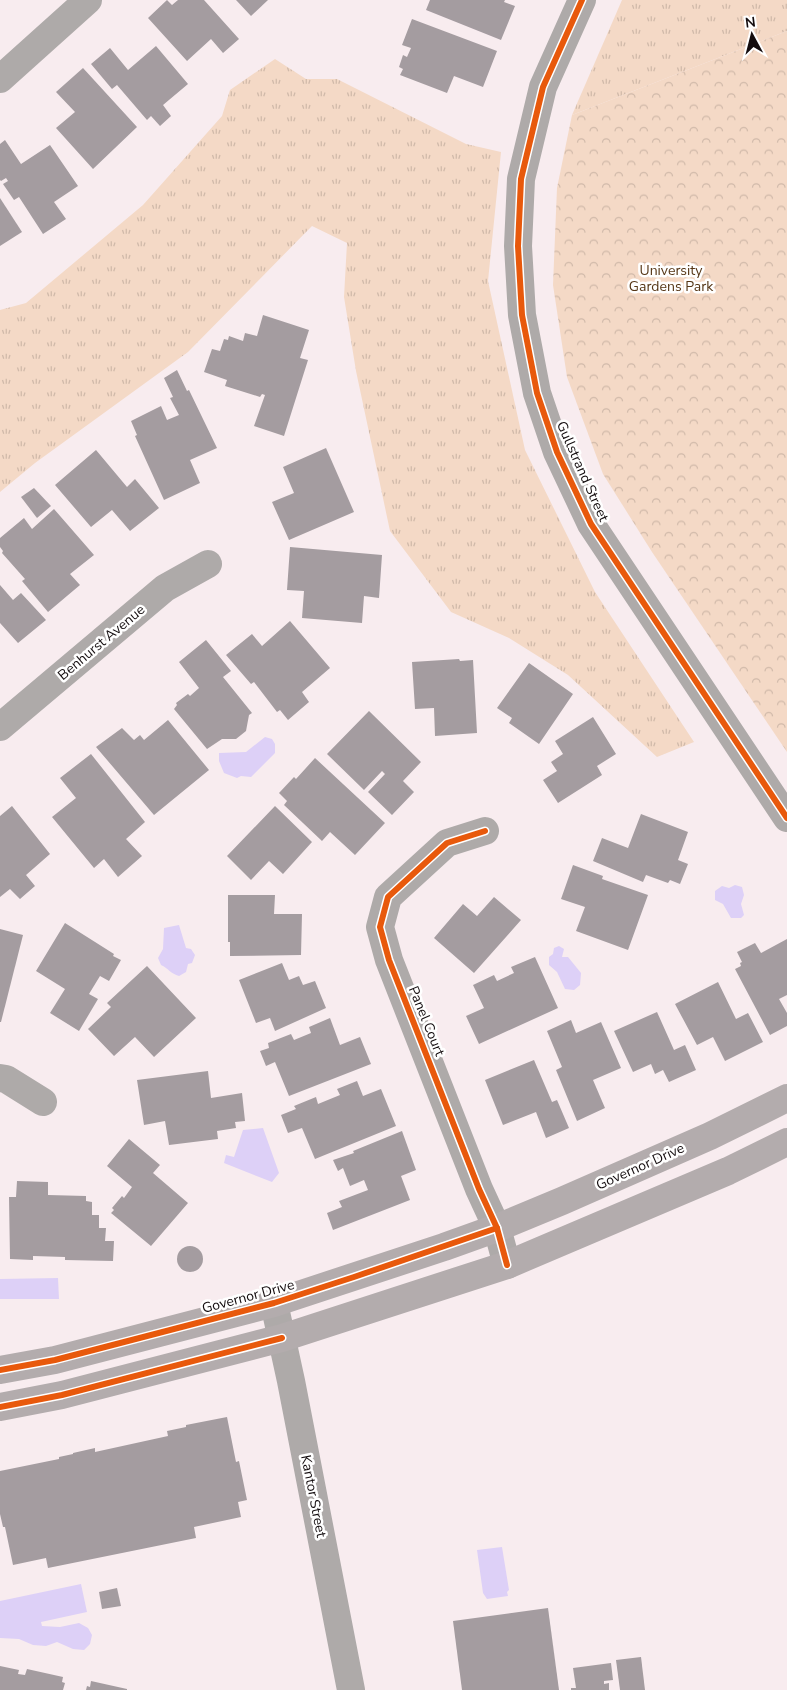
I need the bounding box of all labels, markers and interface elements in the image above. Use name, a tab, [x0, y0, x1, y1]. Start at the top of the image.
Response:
north arrow	[727, 10, 777, 60]
text: N	[744, 13, 757, 33]
park label: University Gardens Park	[629, 261, 714, 296]
street label: Gullstrand Street	[552, 418, 613, 525]
street label: Benhurst Avenue	[54, 600, 149, 685]
street label: Panel Court	[404, 983, 449, 1059]
street label: Governor Drive	[593, 1138, 687, 1194]
street label: Governor Drive	[200, 1275, 296, 1318]
street label: Kantor Street	[296, 1453, 331, 1539]

